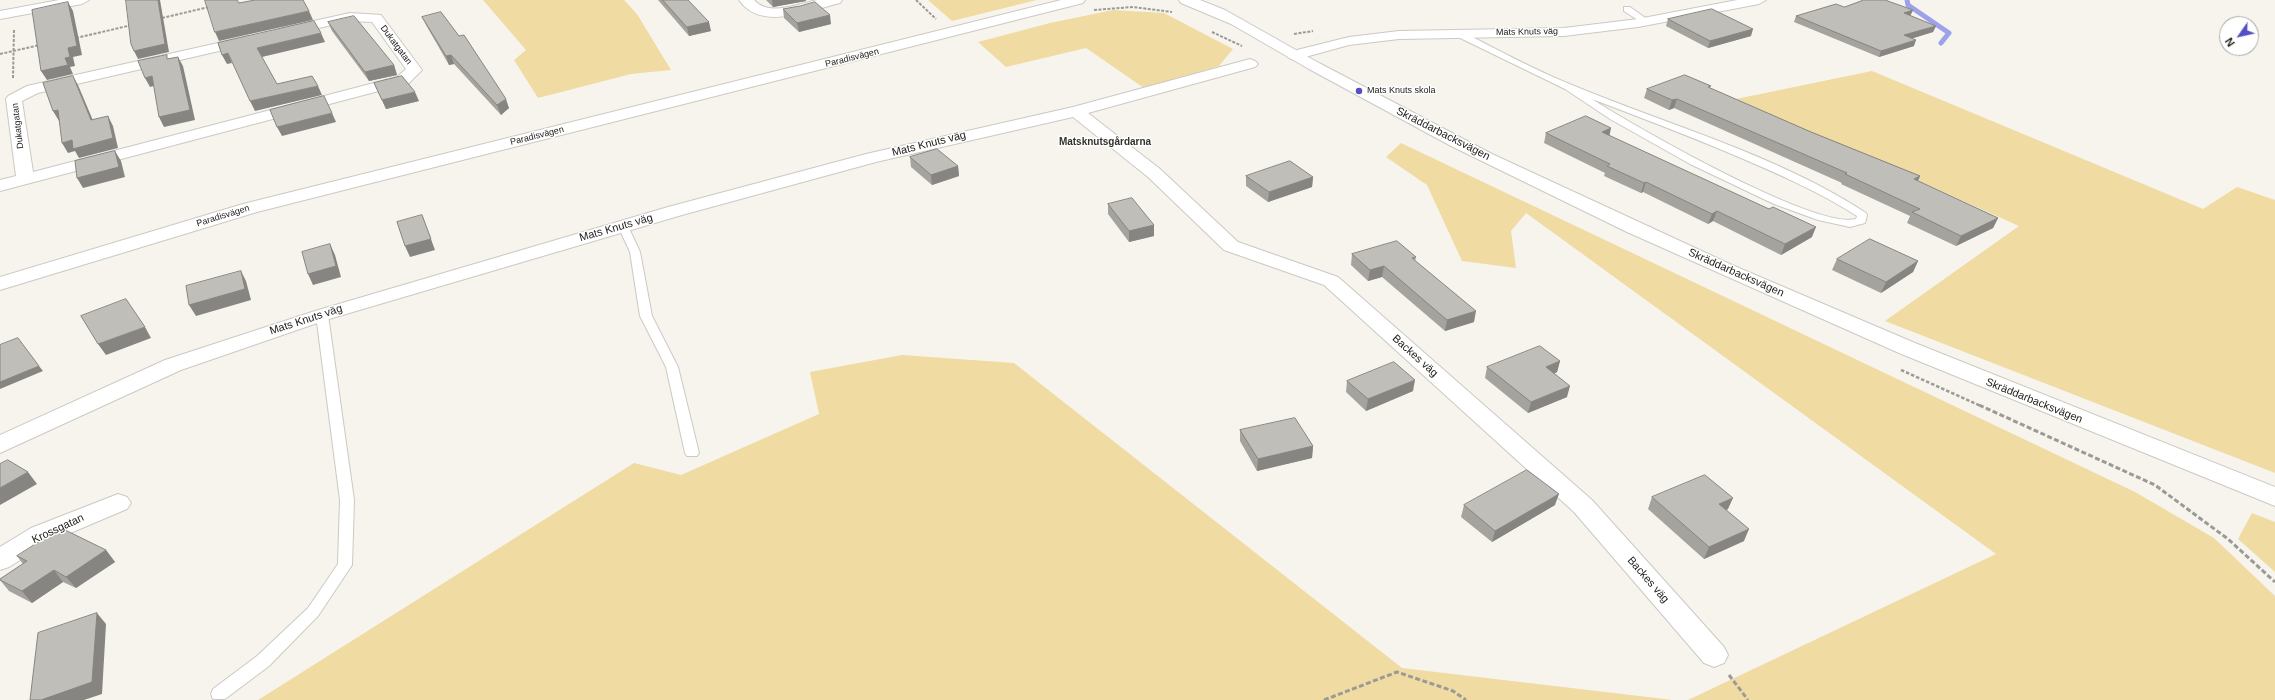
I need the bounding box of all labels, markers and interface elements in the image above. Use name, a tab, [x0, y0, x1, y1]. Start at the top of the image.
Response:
north arrow	[2219, 16, 2259, 56]
street label: Dukatgatan	[378, 23, 414, 67]
street label: Mats Knuts väg	[1496, 26, 1558, 38]
text: N	[2223, 36, 2237, 49]
street label: Paradisvägen	[824, 46, 880, 70]
marker: Mats Knuts skola	[1354, 86, 1364, 96]
place label: Mats Knuts skola	[1367, 86, 1436, 96]
street label: Dukatgatan	[10, 102, 26, 150]
street label: Skräddarbacksvägen	[1394, 105, 1492, 163]
street label: Paradisvägen	[509, 124, 565, 148]
street label: Mats Knuts väg	[891, 128, 967, 160]
district label: Matsknutsgårdarna	[1059, 136, 1151, 148]
street label: Paradisvägen	[195, 203, 251, 229]
street label: Mats Knuts väg	[578, 211, 654, 245]
street label: Skräddarbacksvägen	[1686, 246, 1786, 300]
street label: Mats Knuts väg	[268, 302, 344, 338]
street label: Backes väg	[1389, 332, 1441, 380]
street label: Skräddarbacksvägen	[1984, 376, 2084, 426]
street label: Krossgatan	[30, 511, 86, 547]
street label: Backes väg	[1624, 554, 1672, 606]

